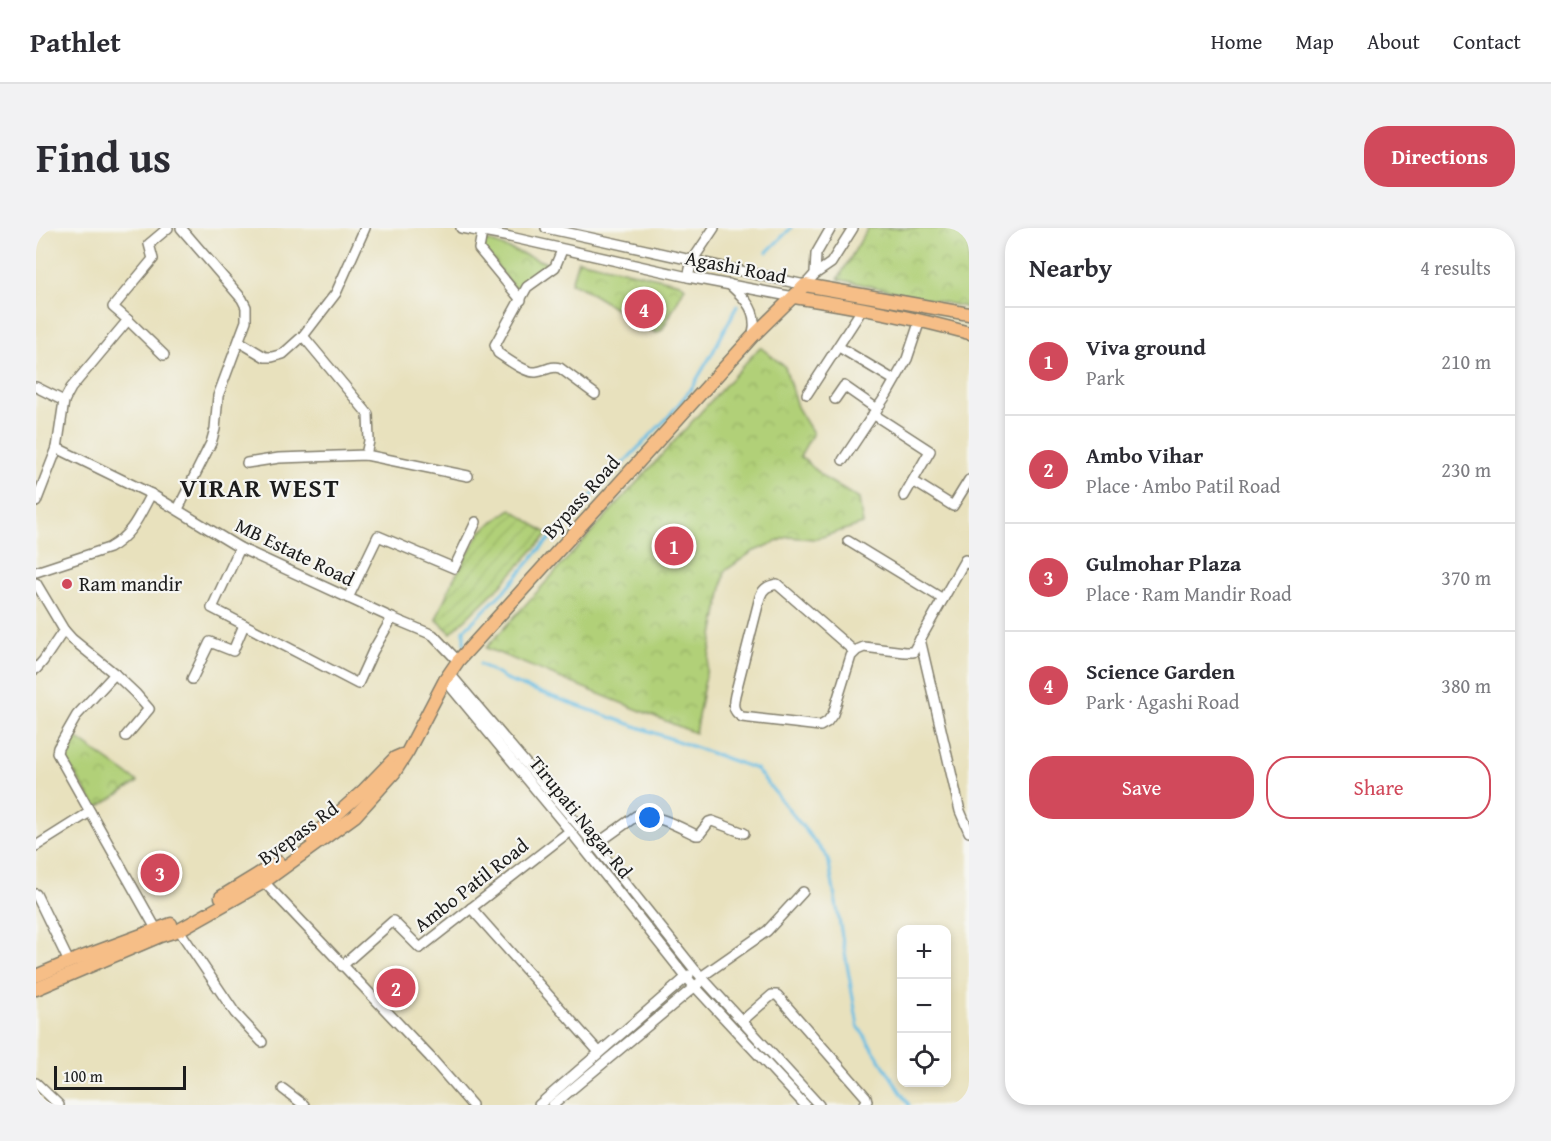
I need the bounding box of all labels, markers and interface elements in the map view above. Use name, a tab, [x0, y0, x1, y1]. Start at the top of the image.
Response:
text: Pathlet	[30, 21, 121, 62]
text: Home	[1211, 26, 1262, 57]
text: Map	[1295, 26, 1334, 57]
text: About	[1367, 26, 1420, 57]
text: Contact	[1453, 26, 1521, 57]
text: Find us	[36, 126, 171, 187]
button: Directions	[1364, 126, 1515, 187]
street label: Agashi Road	[683, 242, 790, 291]
text: Nearby	[1029, 248, 1112, 287]
text: 4 results	[1420, 253, 1491, 282]
pin: 4	[624, 286, 664, 332]
text: Viva ground	[1086, 331, 1206, 363]
text: 1	[1043, 347, 1054, 376]
text: 210 m	[1441, 347, 1491, 376]
text: Park	[1086, 363, 1125, 392]
text: Ambo Vihar	[1086, 439, 1203, 471]
street label: Bypass Road	[535, 448, 626, 545]
text: 2	[1043, 455, 1054, 484]
text: 230 m	[1441, 455, 1491, 484]
district label: VIRAR WEST	[180, 468, 340, 507]
text: Place · Ambo Patil Road	[1086, 471, 1280, 500]
street label: MB Estate Road	[231, 510, 360, 593]
pin: 1	[654, 524, 694, 568]
text: Gulmohar Plaza	[1086, 547, 1241, 579]
text: 3	[1043, 563, 1054, 592]
text: 370 m	[1441, 563, 1491, 592]
place label: Ram mandir	[79, 569, 182, 598]
marker: Ram mandir	[60, 577, 74, 591]
text: Place · Ram Mandir Road	[1086, 579, 1292, 608]
text: Science Garden	[1086, 655, 1235, 687]
text: 4	[1043, 671, 1054, 700]
text: 380 m	[1441, 671, 1491, 700]
text: Park · Agashi Road	[1086, 687, 1239, 716]
street label: Tirupati Nagar Rd	[523, 749, 640, 884]
button: Save	[1029, 756, 1254, 819]
button: Share	[1266, 756, 1491, 819]
street label: Byepass Rd	[252, 793, 344, 872]
your location	[635, 803, 664, 832]
street label: Ambo Patil Road	[407, 830, 534, 939]
pin: 3	[140, 850, 180, 896]
map controls	[897, 925, 951, 1087]
button: +	[897, 925, 951, 979]
pin: 2	[376, 966, 416, 1011]
button: −	[897, 979, 951, 1033]
button: locate	[897, 1033, 951, 1087]
scale bar	[54, 1063, 186, 1090]
text: 100 m	[63, 1064, 103, 1088]

